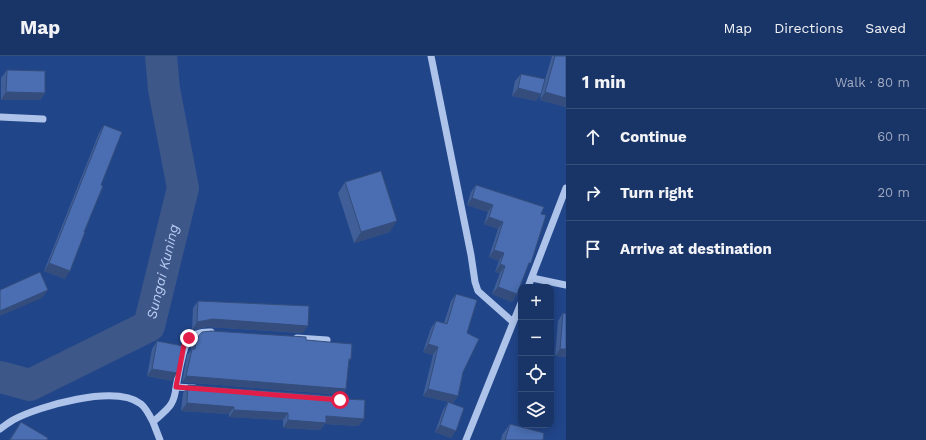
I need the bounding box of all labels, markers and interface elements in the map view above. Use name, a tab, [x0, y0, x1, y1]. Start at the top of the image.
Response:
text: Map	[20, 16, 60, 39]
text: Map	[724, 20, 752, 36]
text: Directions	[774, 20, 843, 36]
text: Saved	[865, 20, 906, 36]
text: 1 min	[582, 72, 626, 92]
text: Walk · 80 m	[835, 75, 910, 90]
icon: ahead	[582, 126, 604, 148]
text: Continue	[620, 128, 687, 146]
text: 60 m	[877, 129, 910, 144]
icon: right	[582, 182, 604, 204]
text: Turn right	[620, 184, 693, 202]
text: 20 m	[878, 185, 910, 200]
water label: Sungai Kuning	[143, 222, 182, 321]
icon: arrive	[582, 238, 604, 260]
text: Arrive at destination	[620, 240, 772, 258]
map controls	[518, 284, 554, 428]
button: +	[518, 284, 554, 320]
button: −	[518, 320, 554, 356]
route end	[180, 329, 198, 347]
button: locate	[518, 356, 554, 392]
route start	[331, 391, 349, 409]
button: layers	[518, 392, 554, 428]

